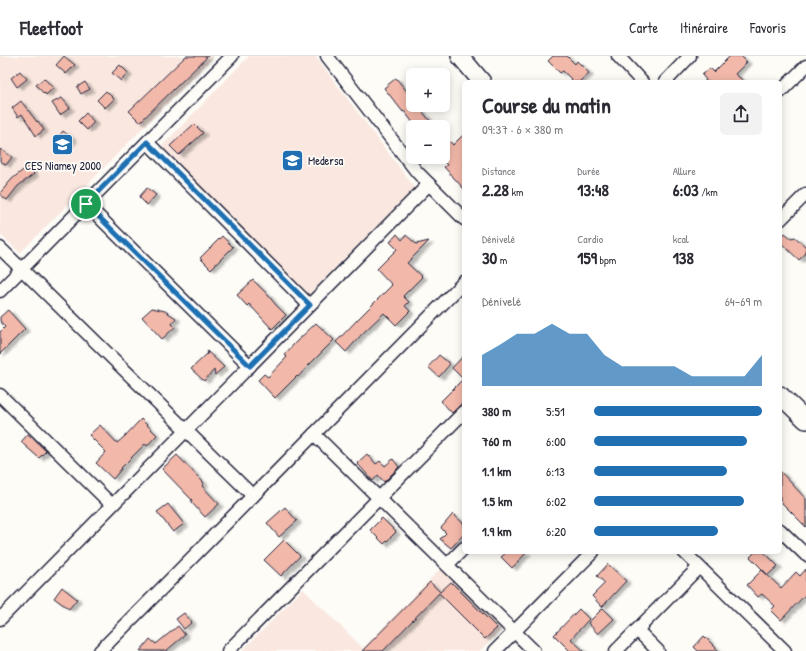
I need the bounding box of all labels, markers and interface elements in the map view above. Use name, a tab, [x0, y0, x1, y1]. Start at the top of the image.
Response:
text: Fleetfoot	[20, 15, 83, 41]
text: Carte	[629, 18, 658, 37]
text: Itinéraire	[680, 18, 728, 37]
text: Favoris	[750, 18, 786, 37]
map controls	[406, 68, 450, 164]
button: +	[406, 68, 450, 112]
text: Course du matin	[482, 90, 611, 120]
button: share	[720, 93, 762, 135]
button: −	[406, 120, 450, 164]
text: 09:37 · 6 × 380 m	[482, 120, 563, 138]
school or university icon: CES Niamey 2000	[50, 132, 76, 158]
school or university icon: Medersa	[280, 148, 306, 174]
place label: Medersa	[308, 152, 344, 169]
place label: CES Niamey 2000	[25, 157, 101, 174]
text: Distance	[482, 164, 516, 178]
text: Durée	[577, 164, 600, 178]
text: Allure	[673, 164, 696, 178]
text: 2.28	[482, 178, 509, 201]
text: 13:48	[577, 178, 609, 201]
text: 6:03	[673, 178, 699, 201]
text: km	[509, 185, 524, 199]
text: /km	[699, 185, 718, 199]
pin	[69, 187, 103, 221]
icon: arrive	[75, 193, 97, 215]
text: Dénivelé	[482, 232, 515, 246]
text: Cardio	[577, 232, 603, 246]
text: kcal	[673, 232, 689, 246]
text: 30	[482, 246, 497, 269]
text: 159	[577, 246, 597, 269]
text: 138	[673, 246, 694, 269]
text: m	[497, 253, 507, 267]
text: bpm	[597, 253, 616, 267]
text: Dénivelé	[482, 292, 521, 310]
text: 64–69 m	[725, 292, 762, 310]
text: 380 m	[482, 402, 511, 420]
text: 5:51	[546, 402, 565, 420]
text: 760 m	[482, 432, 511, 450]
text: 6:00	[546, 432, 566, 450]
text: 1.1 km	[482, 462, 511, 480]
text: 6:13	[546, 462, 565, 480]
text: 1.5 km	[482, 492, 512, 510]
text: 6:02	[546, 492, 566, 510]
text: 1.9 km	[482, 522, 512, 540]
text: 6:20	[546, 522, 566, 540]

